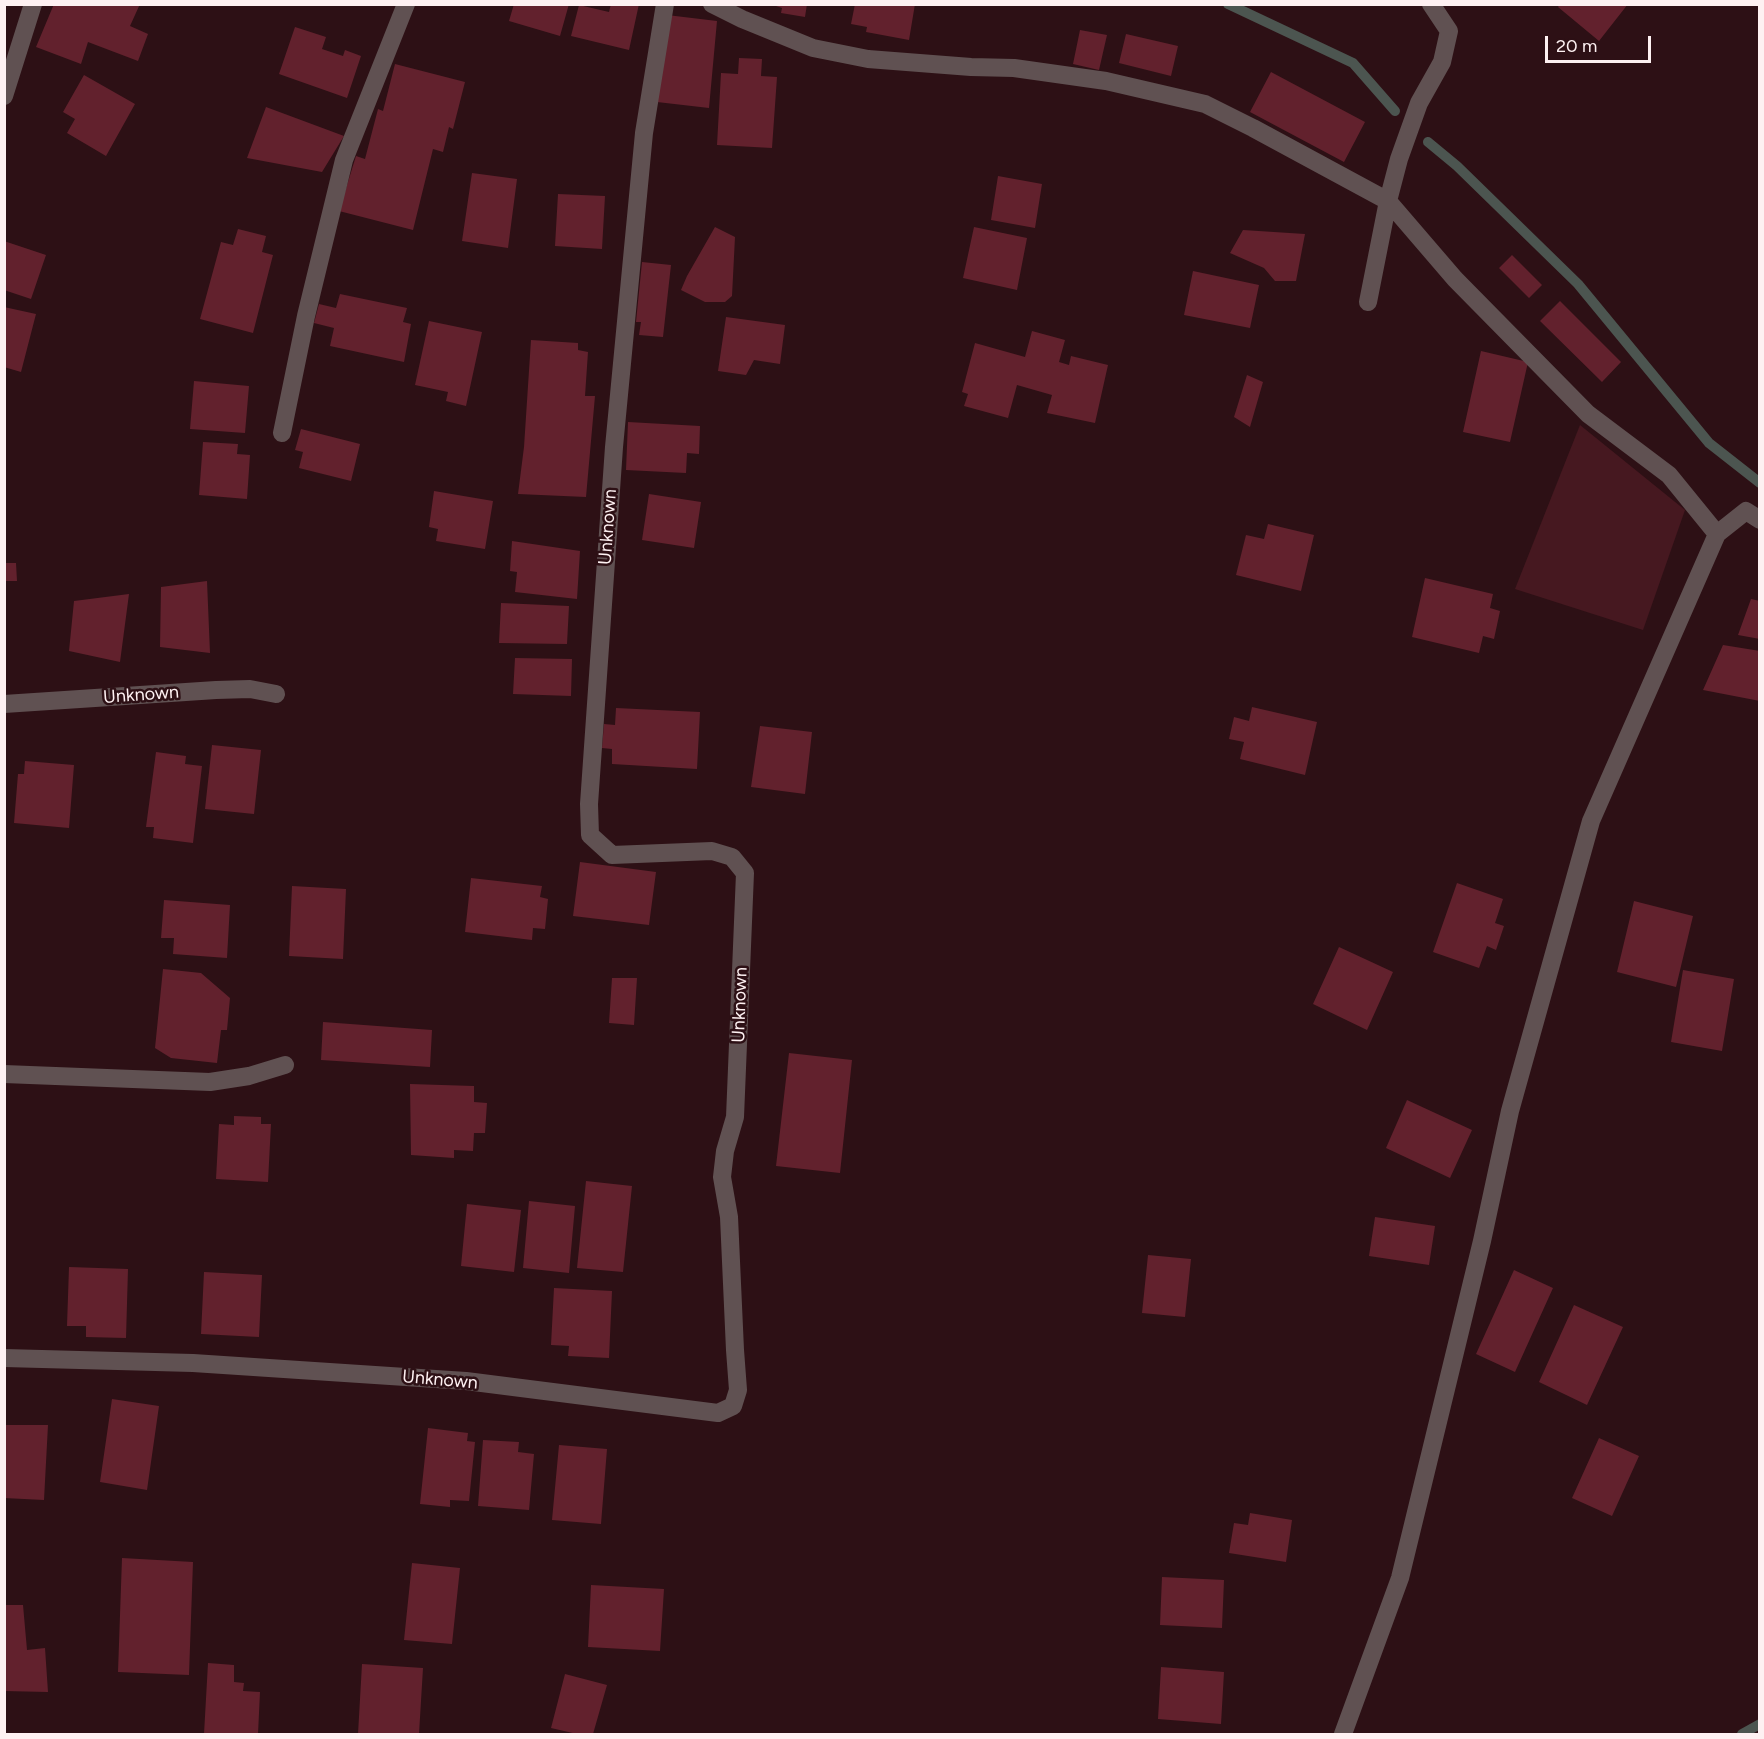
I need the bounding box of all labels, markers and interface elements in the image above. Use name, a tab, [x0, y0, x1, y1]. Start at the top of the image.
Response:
scale bar	[1548, 24, 1654, 62]
text: 20 m	[1556, 35, 1597, 57]
street label: Unknown	[595, 488, 621, 566]
street label: Unknown	[102, 682, 180, 708]
street label: Unknown	[728, 967, 752, 1043]
street label: Unknown	[401, 1366, 479, 1394]

